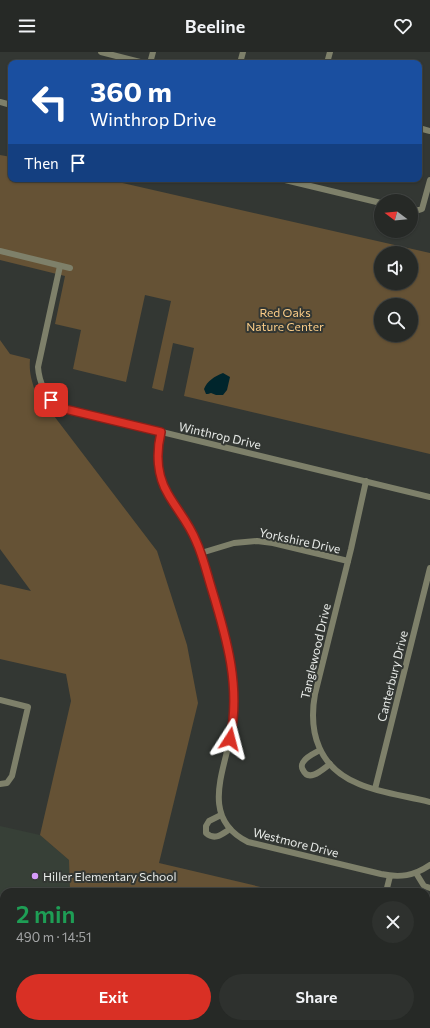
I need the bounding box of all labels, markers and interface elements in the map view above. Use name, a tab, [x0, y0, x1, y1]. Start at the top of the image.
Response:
icon: menu	[16, 15, 38, 37]
text: Beeline	[185, 15, 245, 37]
icon: heart	[392, 15, 414, 37]
text: 360 m	[90, 74, 172, 108]
icon: left	[24, 76, 76, 128]
text: Winthrop Drive	[90, 108, 216, 130]
icon: arrive	[67, 152, 89, 174]
text: Then	[24, 154, 59, 172]
north arrow	[374, 194, 418, 238]
map controls	[374, 194, 418, 342]
button: sound	[374, 246, 418, 290]
button: search	[374, 298, 418, 342]
park label: Red Oaks Nature Center	[246, 305, 324, 333]
pin	[34, 383, 68, 417]
icon: arrive	[40, 389, 62, 411]
street label: Winthrop Drive	[177, 419, 263, 451]
street label: Yorkshire Drive	[258, 525, 342, 555]
street label: Tanglewood Drive	[297, 602, 333, 700]
street label: Canterbury Drive	[374, 629, 410, 723]
position arrow	[209, 718, 251, 760]
street label: Westmore Drive	[252, 825, 340, 859]
place label: Hiller Elementary School	[43, 869, 177, 883]
marker: Hiller Elementary School	[30, 871, 40, 881]
text: 2 min	[16, 899, 75, 928]
button: close	[372, 901, 414, 943]
text: 490 m · 14:51	[16, 929, 92, 945]
button: Exit	[16, 974, 211, 1020]
button: Share	[219, 974, 414, 1020]

